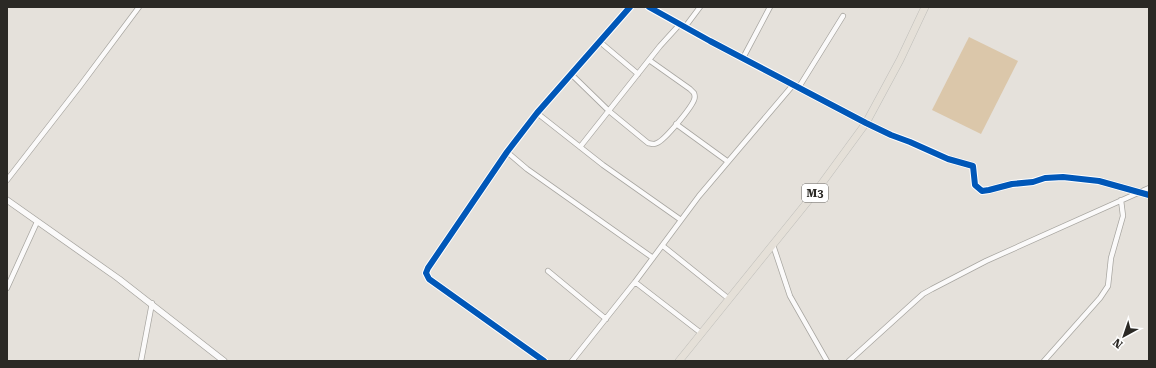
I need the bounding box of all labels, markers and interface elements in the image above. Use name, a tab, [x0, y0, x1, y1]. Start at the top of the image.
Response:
road number: M3	[802, 184, 828, 202]
north arrow	[1104, 316, 1144, 356]
text: N	[1110, 335, 1125, 351]

